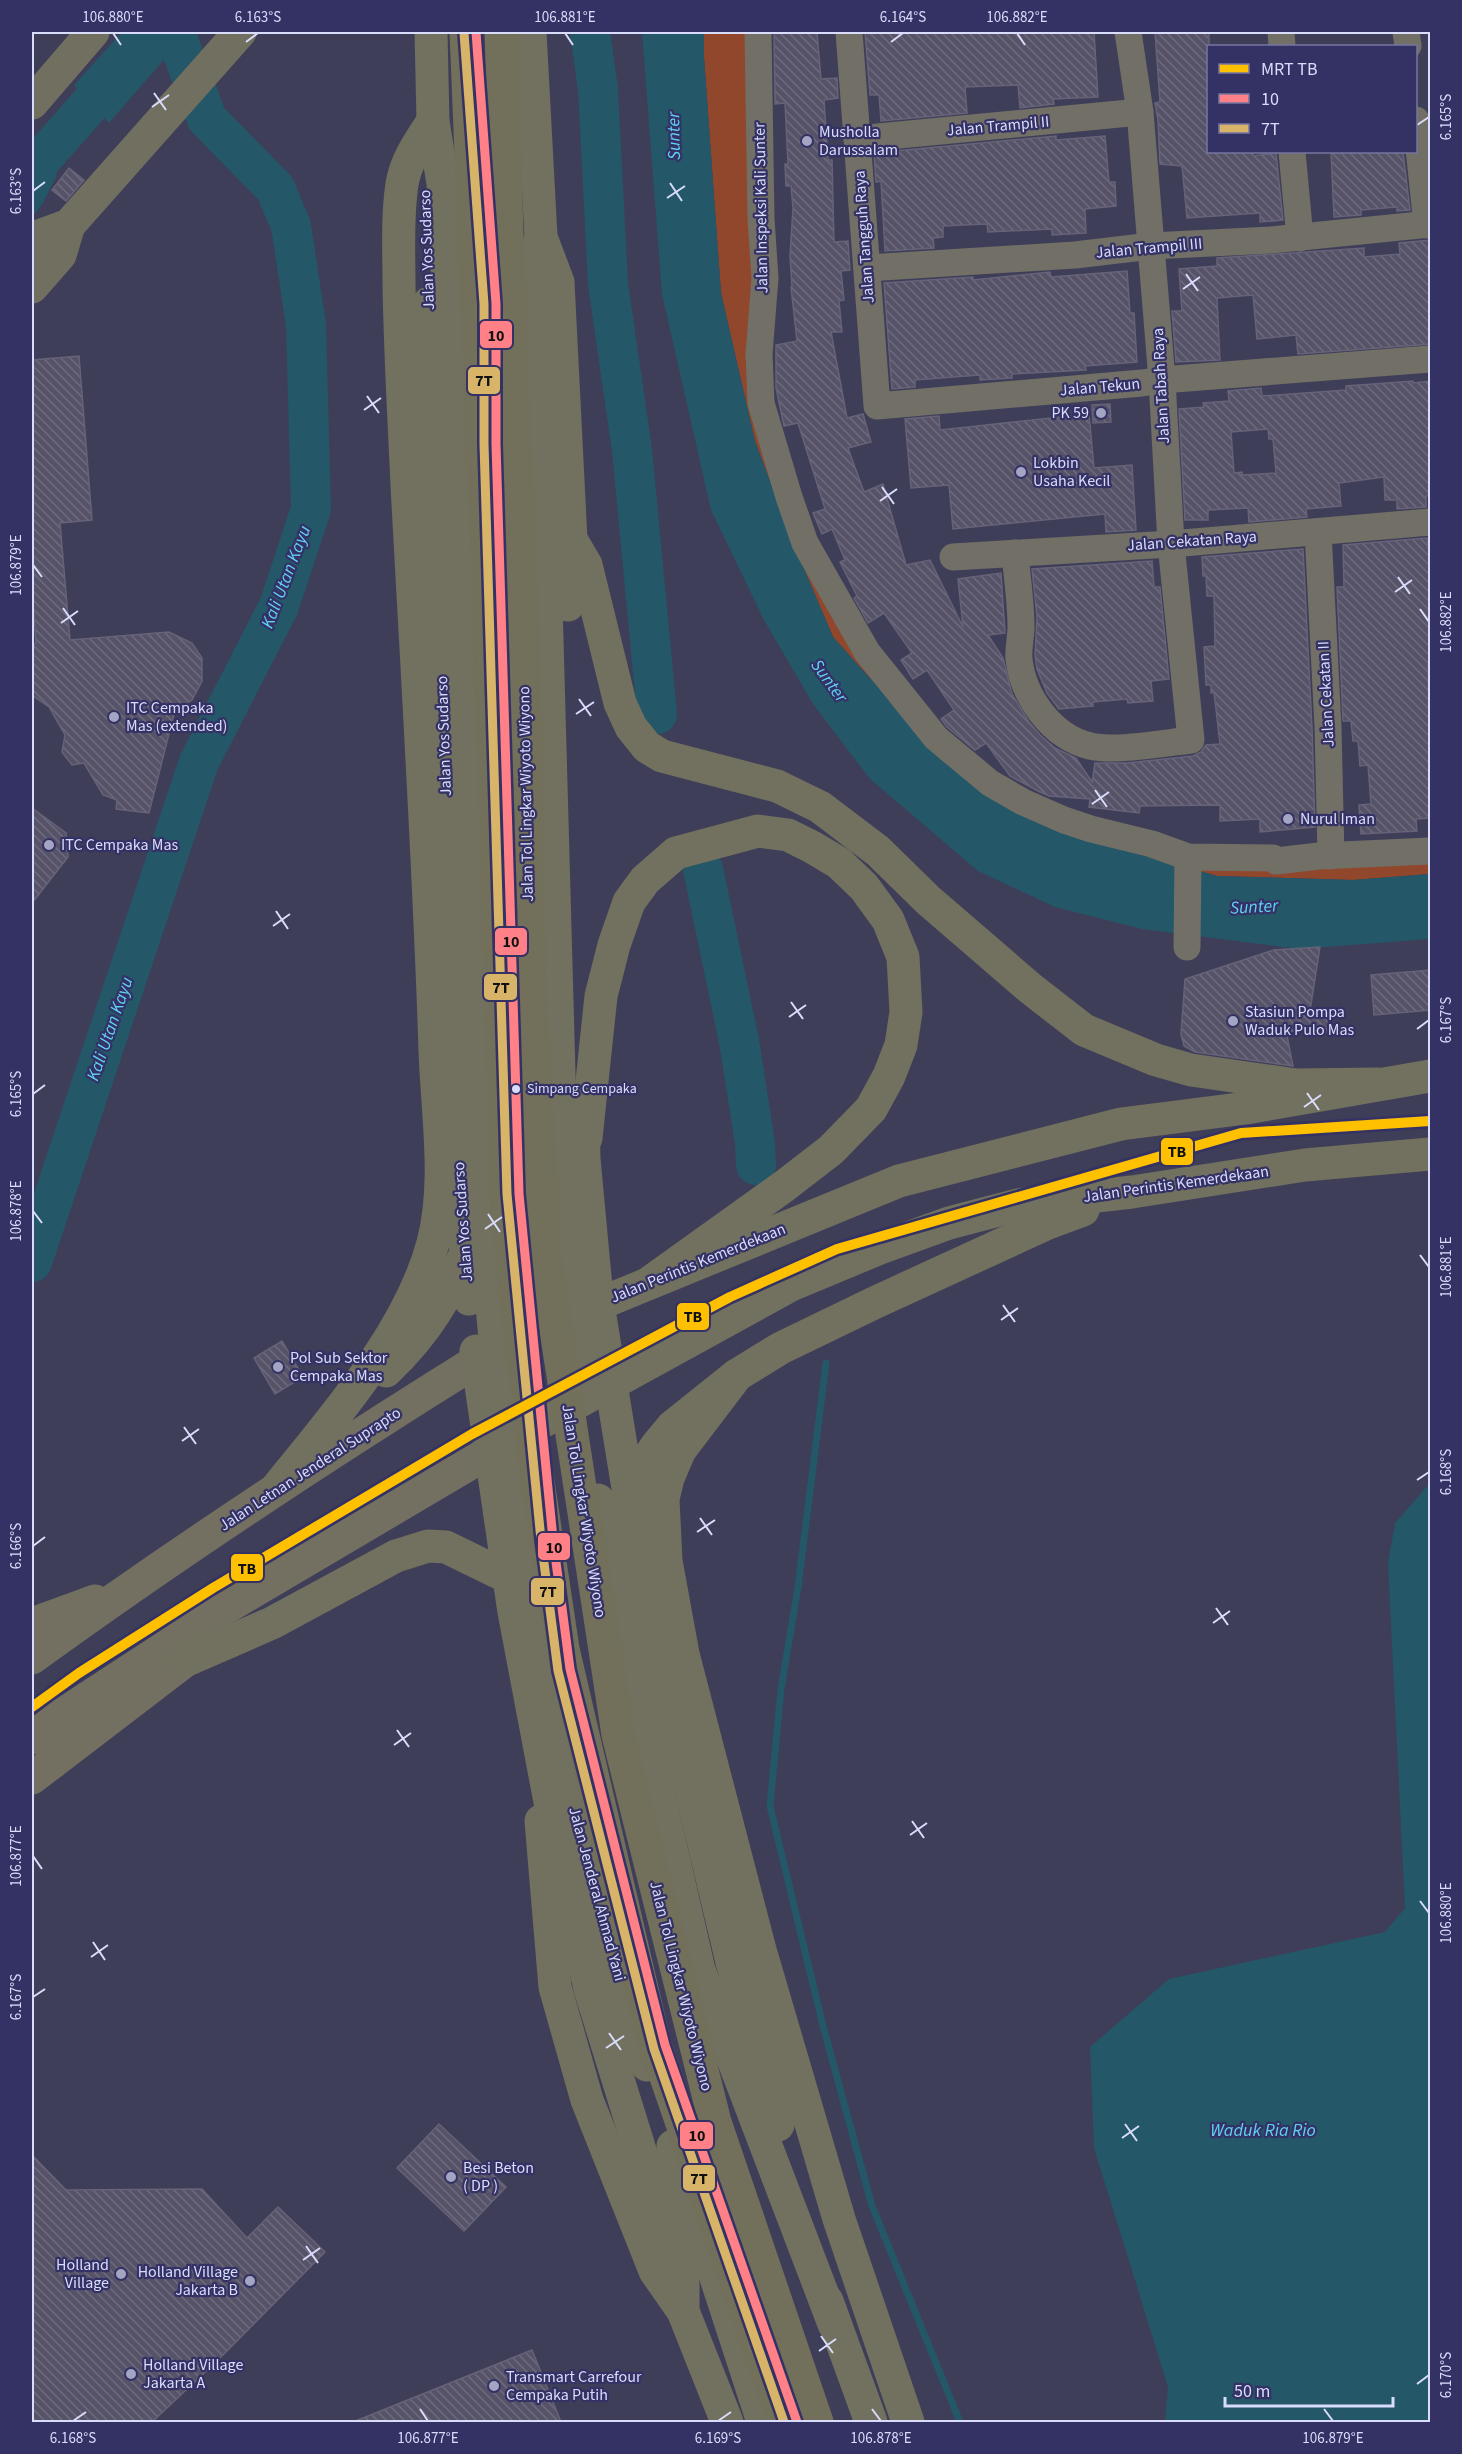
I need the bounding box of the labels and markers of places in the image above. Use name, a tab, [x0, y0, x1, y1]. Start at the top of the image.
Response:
place label: Musholla Darussalam	[819, 121, 898, 161]
marker: Musholla Darussalam	[800, 134, 814, 148]
place label: PK 59	[1052, 402, 1089, 424]
marker: PK 59	[1094, 406, 1108, 420]
place label: Lokbin Usaha Kecil	[1033, 452, 1110, 492]
marker: Lokbin Usaha Kecil	[1014, 465, 1028, 479]
place label: ITC Cempaka Mas (extended)	[126, 697, 227, 737]
marker: ITC Cempaka Mas (extended)	[107, 710, 121, 724]
place label: Nurul Iman	[1300, 808, 1375, 830]
marker: Nurul Iman	[1281, 812, 1295, 826]
place label: ITC Cempaka Mas	[61, 834, 179, 856]
marker: ITC Cempaka Mas	[42, 838, 56, 852]
place label: Stasiun Pompa Waduk Pulo Mas	[1245, 1001, 1354, 1041]
marker: Stasiun Pompa Waduk Pulo Mas	[1226, 1014, 1240, 1028]
place label: Simpang Cempaka	[527, 1079, 637, 1099]
marker: Simpang Cempaka	[510, 1083, 522, 1095]
place label: Pol Sub Sektor Cempaka Mas	[290, 1347, 388, 1387]
marker: Pol Sub Sektor Cempaka Mas	[271, 1360, 285, 1374]
place label: Besi Beton ( DP )	[463, 2157, 534, 2197]
marker: Besi Beton ( DP )	[444, 2170, 458, 2184]
place label: Holland Village	[56, 2254, 109, 2294]
place label: Holland Village Jakarta B	[138, 2261, 238, 2301]
marker: Holland Village	[114, 2267, 128, 2281]
marker: Holland Village Jakarta B	[243, 2274, 257, 2288]
place label: Holland Village Jakarta A	[143, 2354, 243, 2394]
place label: Transmart Carrefour Cempaka Putih	[506, 2366, 642, 2406]
marker: Holland Village Jakarta A	[124, 2367, 138, 2381]
marker: Transmart Carrefour Cempaka Putih	[487, 2379, 501, 2393]

